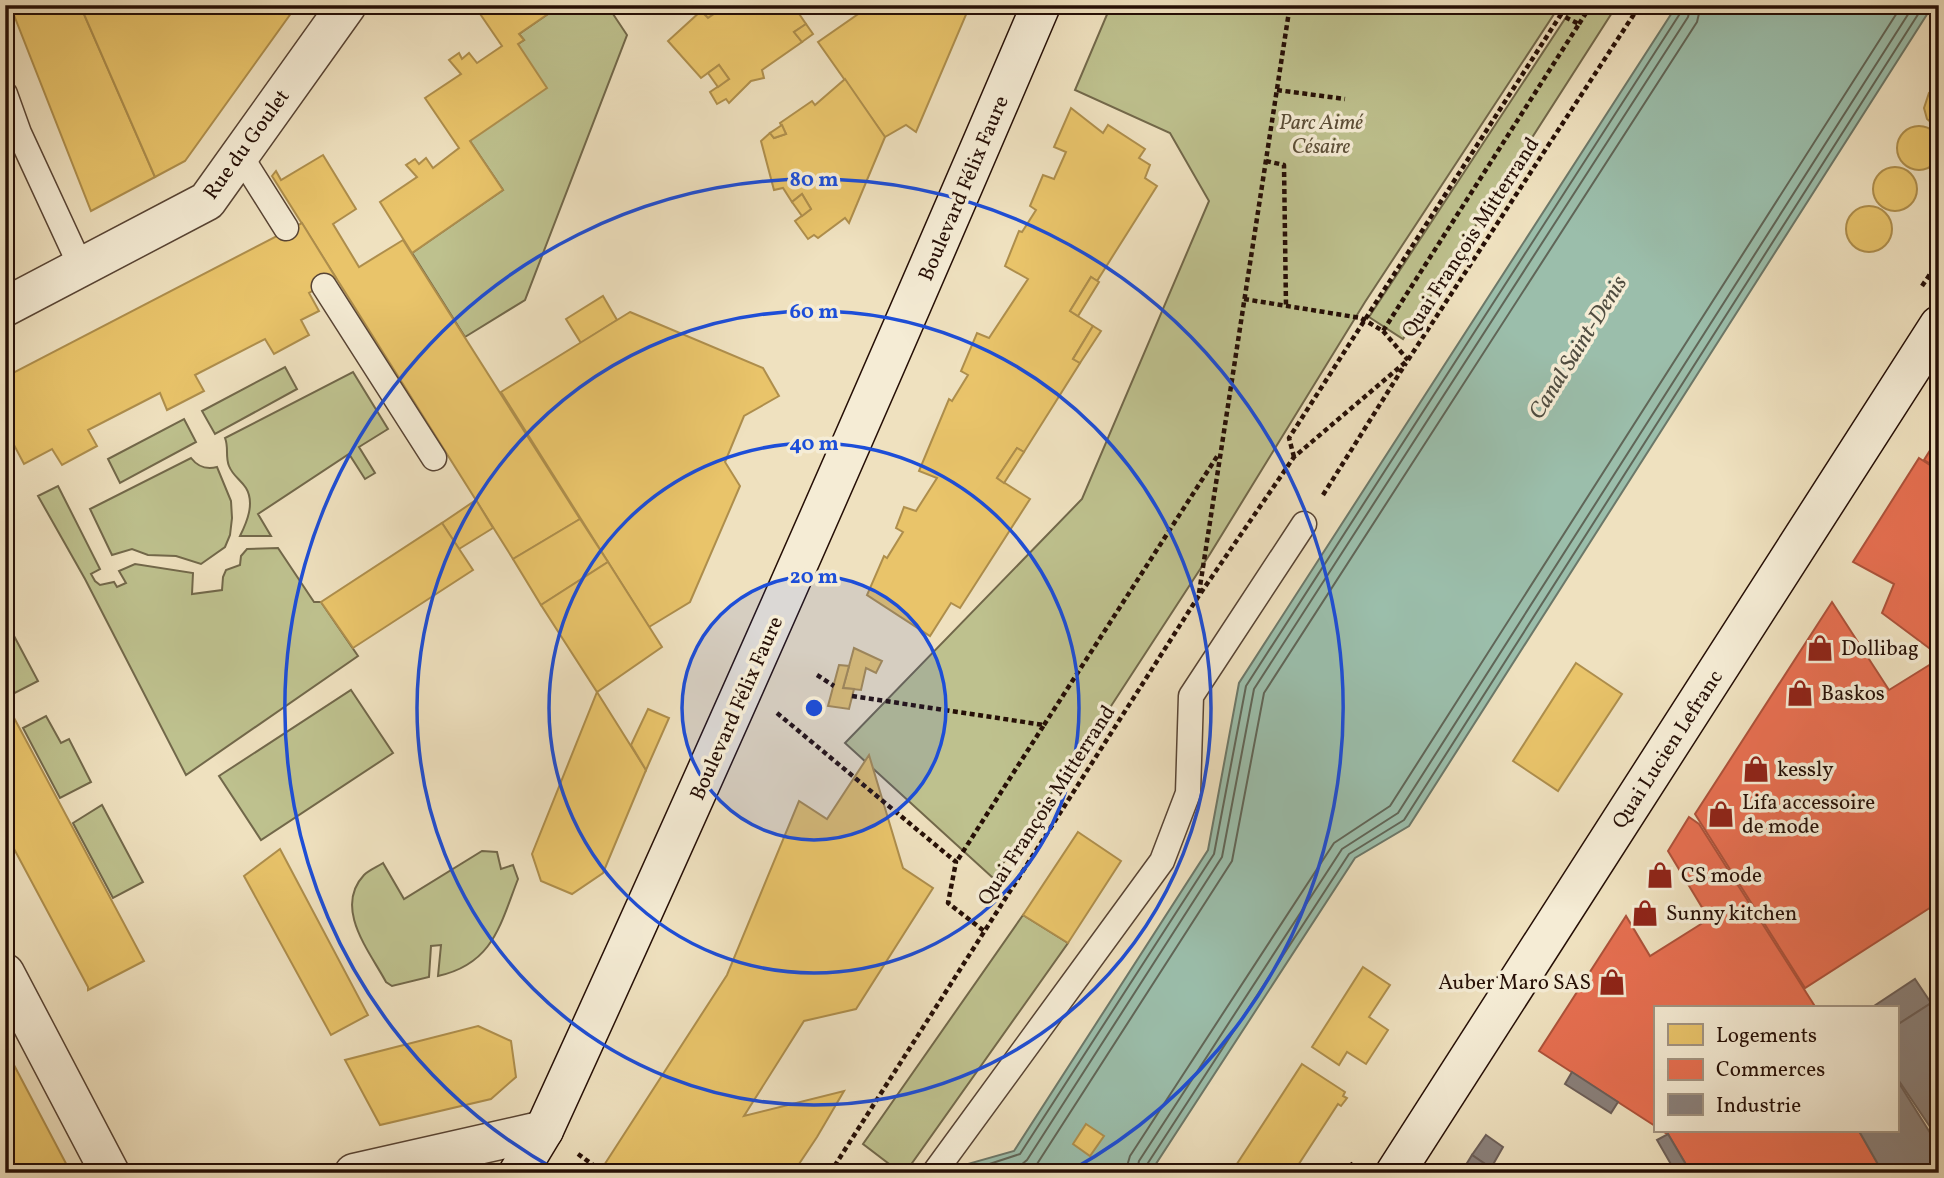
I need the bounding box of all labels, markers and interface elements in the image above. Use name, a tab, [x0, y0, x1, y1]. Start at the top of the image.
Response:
street label: Rue du Goulet	[197, 84, 297, 206]
street label: Boulevard Félix Faure	[912, 91, 1017, 286]
park label: Parc Aimé Césaire	[1279, 109, 1364, 162]
street label: Quai François Mitterrand	[1395, 132, 1547, 344]
text: 80 m	[790, 166, 838, 195]
water label: Canal Saint-Denis	[1522, 270, 1636, 426]
text: 60 m	[790, 298, 838, 327]
text: 40 m	[789, 430, 839, 459]
text: 20 m	[790, 563, 838, 592]
street label: Boulevard Félix Faure	[684, 612, 791, 805]
shop icon: Dollibag	[1805, 633, 1835, 663]
place label: Dollibag	[1841, 635, 1919, 664]
street label: Quai Lucien Lefranc	[1606, 665, 1731, 835]
shop icon: Baskos	[1785, 678, 1815, 708]
place label: Baskos	[1821, 680, 1885, 709]
centre of rings	[802, 696, 826, 720]
street label: Quai François Mitterrand	[971, 700, 1123, 912]
shop icon: kessly	[1741, 754, 1771, 784]
place label: kessly	[1777, 756, 1834, 785]
place label: Lifa accessoire de mode	[1742, 789, 1875, 842]
shop icon: Lifa accessoire de mode	[1706, 799, 1736, 829]
shop icon: CS mode	[1645, 860, 1675, 890]
place label: CS mode	[1681, 862, 1762, 891]
shop icon: Sunny kitchen	[1630, 898, 1660, 928]
place label: Sunny kitchen	[1666, 900, 1797, 929]
shop icon: Auber Maro SAS	[1597, 967, 1627, 997]
place label: Auber Maro SAS	[1438, 969, 1591, 998]
legend	[1654, 1006, 1898, 1132]
text: Logements	[1716, 1022, 1817, 1051]
text: Commerces	[1716, 1056, 1825, 1085]
text: Industrie	[1716, 1092, 1801, 1121]

